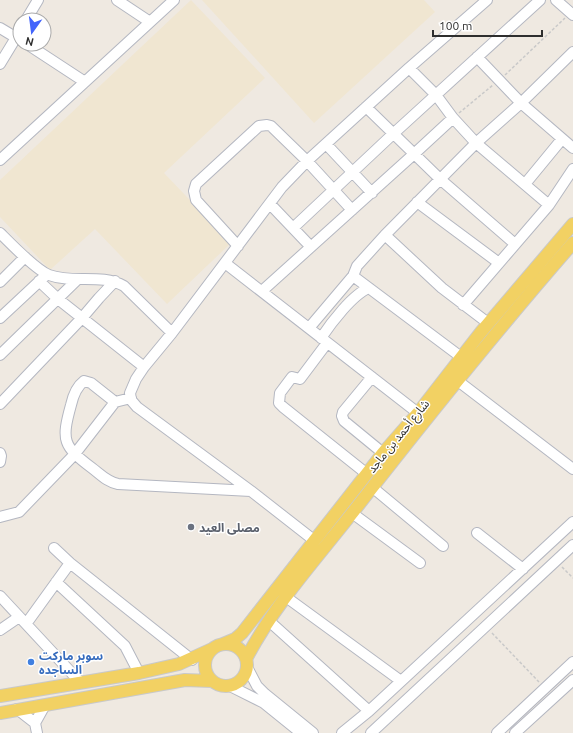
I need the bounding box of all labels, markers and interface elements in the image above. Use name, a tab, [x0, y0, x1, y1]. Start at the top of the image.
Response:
north arrow	[12, 12, 52, 52]
scale bar	[433, 12, 542, 38]
text: 100 m	[439, 19, 472, 32]
text: N	[24, 35, 35, 49]
street label: شارع أحمد بن ماجد	[364, 397, 434, 477]
place label: مصلى العيد	[199, 521, 260, 535]
marker: مصلى العيد	[186, 522, 196, 532]
place label: سوبر ماركت الساجده	[39, 649, 103, 677]
marker: سوبر ماركت الساجده	[26, 657, 36, 667]

